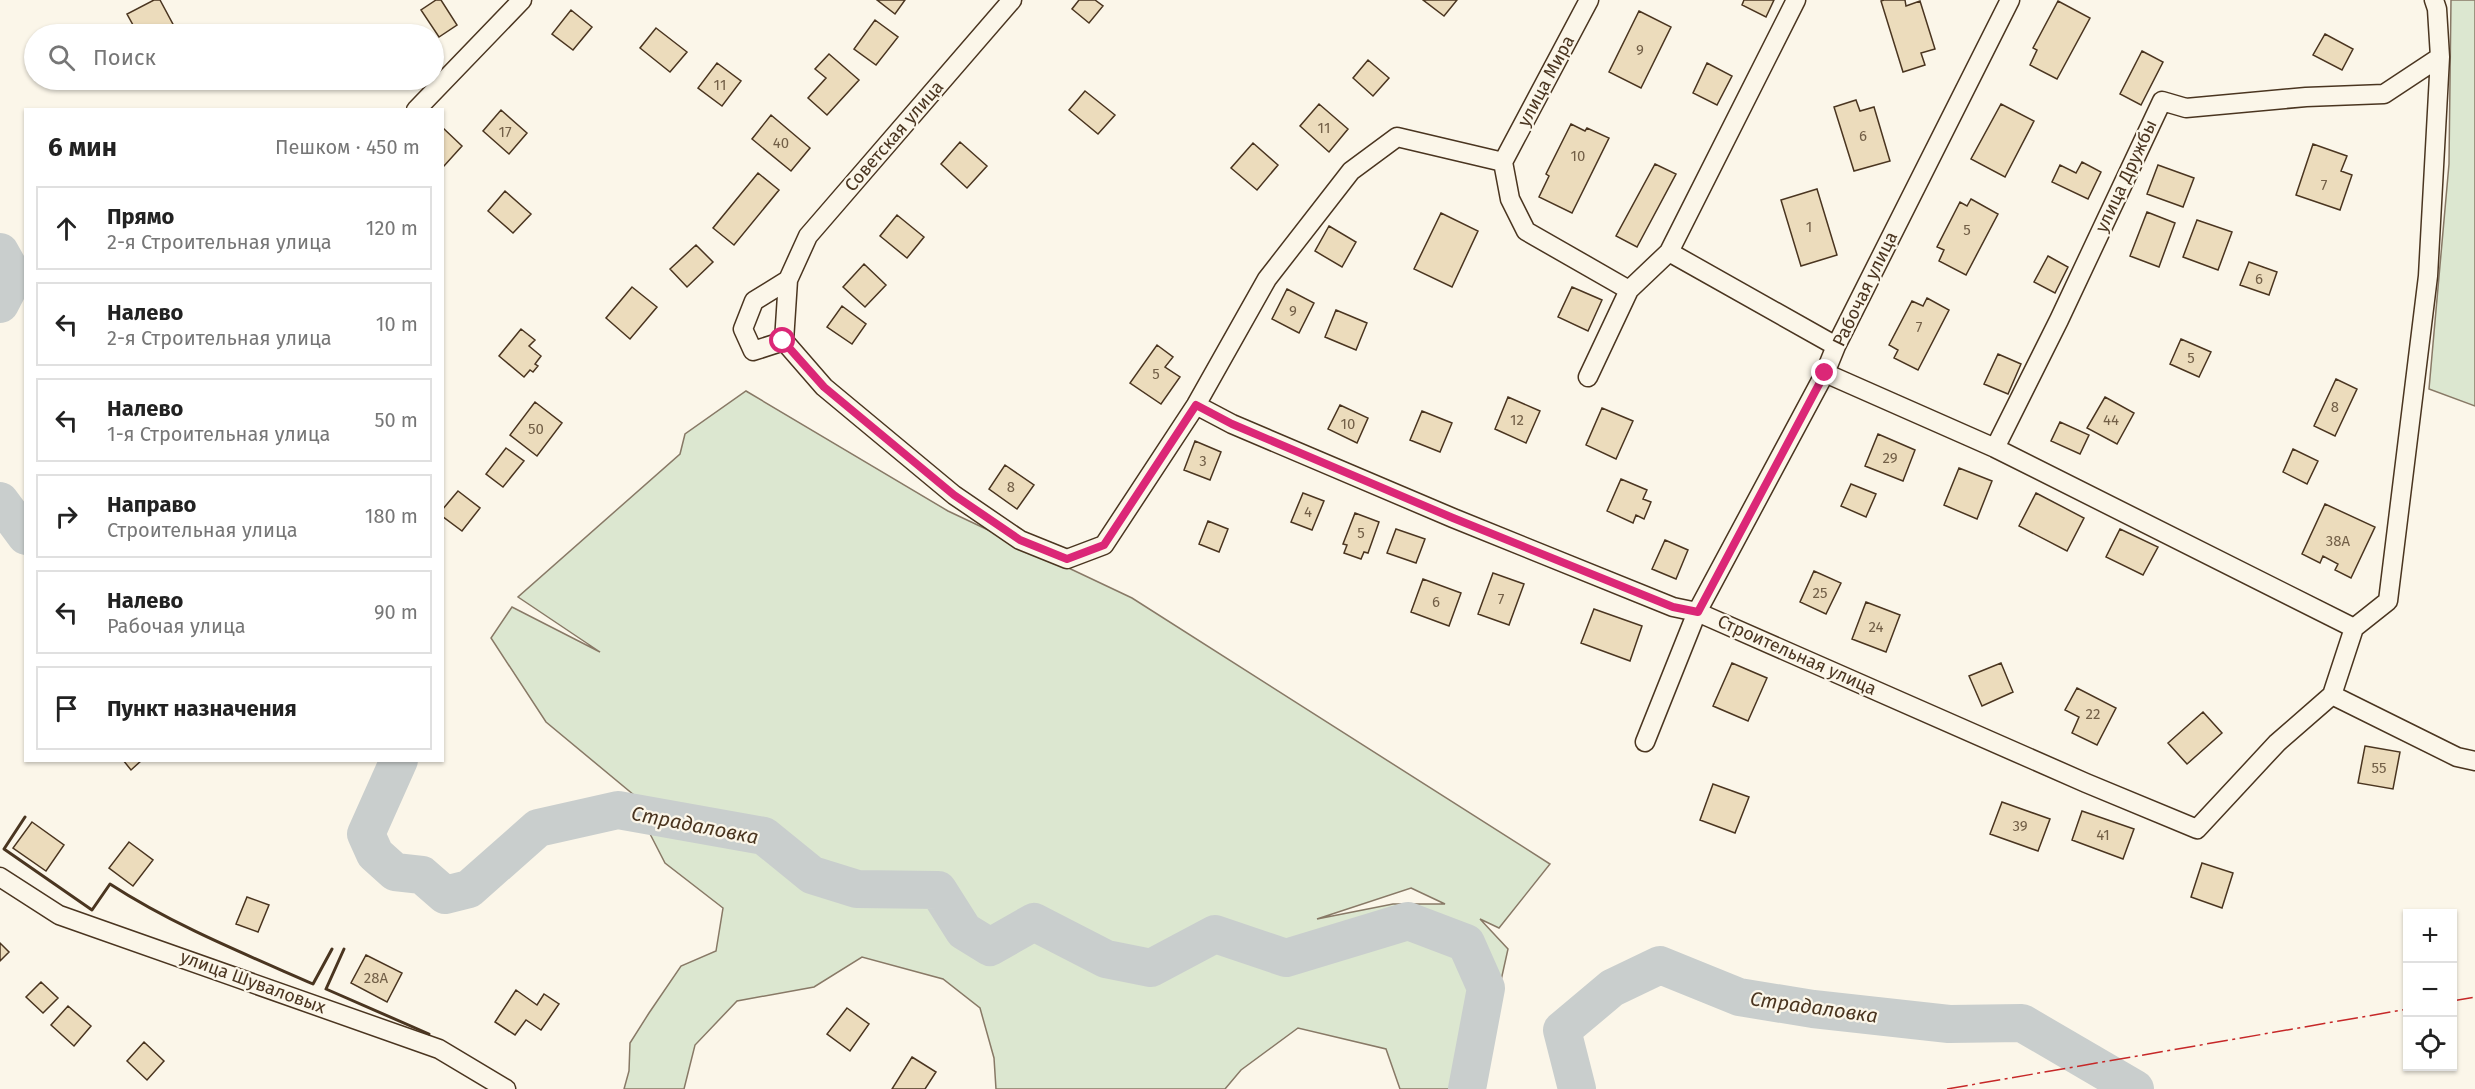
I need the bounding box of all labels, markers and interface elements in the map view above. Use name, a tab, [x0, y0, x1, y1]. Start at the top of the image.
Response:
search box	[24, 24, 444, 90]
street label: улица Мира	[1513, 32, 1579, 130]
icon: search	[45, 41, 78, 74]
house number: 9	[1636, 41, 1644, 59]
text: Поиск	[93, 44, 156, 71]
house number: 11	[714, 76, 726, 94]
street label: Советская улица	[840, 76, 948, 196]
street label: улица Дружбы	[2090, 116, 2162, 236]
house number: 11	[1318, 119, 1330, 137]
house number: 17	[498, 123, 512, 141]
house number: 6	[1859, 127, 1867, 145]
text: 6 мин	[48, 132, 117, 163]
house number: 40	[773, 134, 789, 152]
text: Пешком · 450 m	[275, 135, 420, 159]
house number: 10	[1571, 147, 1585, 165]
house number: 7	[2321, 176, 2328, 194]
text: Прямо	[107, 203, 174, 230]
icon: ahead	[50, 212, 83, 245]
text: 120 m	[366, 216, 418, 240]
house number: 1	[1806, 218, 1812, 236]
house number: 5	[1963, 221, 1971, 239]
street label: Рабочая улица	[1828, 228, 1902, 350]
text: 2-я Строительная улица	[107, 230, 332, 254]
house number: 6	[2255, 270, 2263, 288]
text: Налево	[107, 299, 183, 326]
house number: 9	[1289, 302, 1297, 320]
icon: left	[50, 308, 83, 341]
text: 10 m	[376, 312, 418, 336]
house number: 7	[1916, 318, 1923, 336]
text: 2-я Строительная улица	[107, 326, 332, 350]
route start	[769, 327, 795, 353]
house number: 5	[2187, 349, 2195, 367]
route end	[1811, 359, 1837, 385]
house number: 5	[1152, 365, 1160, 383]
text: Налево	[107, 395, 183, 422]
house number: 8	[2331, 398, 2339, 416]
icon: left	[50, 404, 83, 437]
text: 50 m	[374, 408, 418, 432]
house number: 12	[1510, 411, 1524, 429]
house number: 44	[2103, 411, 2119, 429]
house number: 10	[1341, 415, 1355, 433]
house number: 50	[528, 420, 544, 438]
text: 1-я Строительная улица	[107, 422, 330, 446]
house number: 29	[1882, 449, 1898, 467]
house number: 3	[1199, 452, 1207, 470]
house number: 8	[1007, 478, 1015, 496]
text: Направо	[107, 491, 196, 518]
icon: right	[50, 500, 83, 533]
house number: 4	[1304, 503, 1312, 521]
text: 180 m	[365, 504, 418, 528]
text: Строительная улица	[107, 518, 298, 542]
house number: 5	[1357, 524, 1365, 542]
house number: 38А	[2326, 532, 2351, 550]
house number: 25	[1813, 584, 1827, 602]
text: Налево	[107, 587, 183, 614]
house number: 7	[1498, 590, 1505, 608]
house number: 6	[1432, 593, 1440, 611]
icon: left	[50, 596, 83, 629]
text: 90 m	[374, 600, 418, 624]
street label: Строительная улица	[1714, 610, 1880, 700]
text: Рабочая улица	[107, 614, 246, 638]
house number: 24	[1868, 618, 1884, 636]
icon: arrive	[50, 692, 83, 725]
text: Пункт назначения	[107, 695, 297, 722]
house number: 22	[2086, 705, 2100, 723]
house number: 55	[2372, 759, 2386, 777]
water label: Страдаловка	[629, 801, 761, 849]
house number: 39	[2012, 817, 2028, 835]
house number: 41	[2096, 826, 2110, 844]
map controls	[2403, 909, 2457, 1071]
button: +	[2403, 909, 2457, 963]
street label: улица Шуваловых	[177, 945, 329, 1019]
button: −	[2403, 963, 2457, 1017]
house number: 28А	[364, 969, 389, 987]
water label: Страдаловка	[1748, 986, 1880, 1028]
button: locate	[2403, 1017, 2457, 1071]

